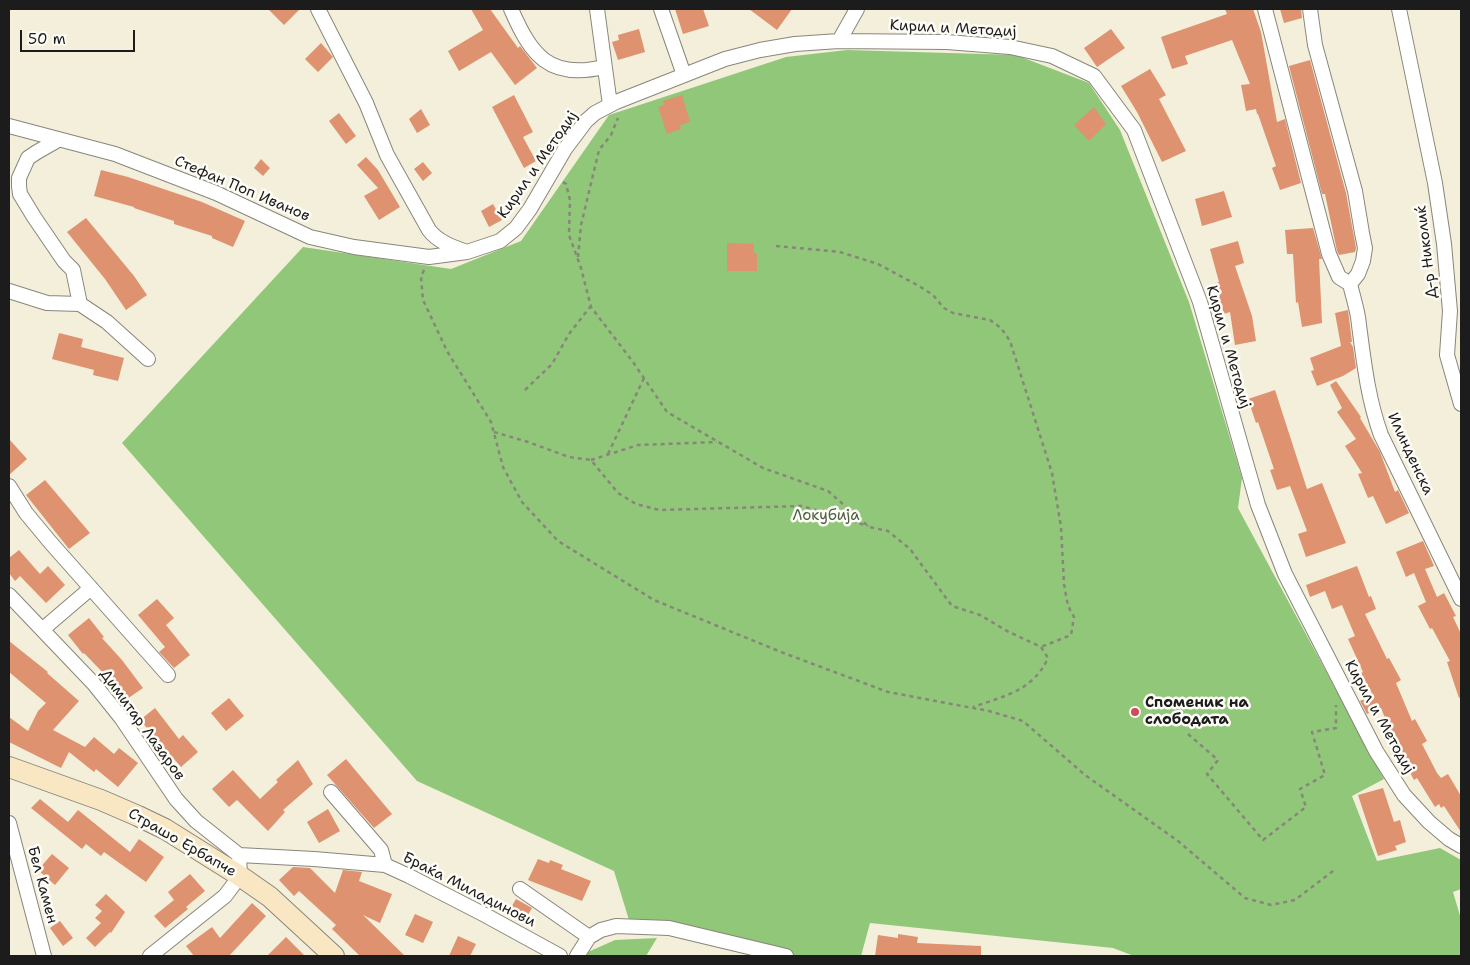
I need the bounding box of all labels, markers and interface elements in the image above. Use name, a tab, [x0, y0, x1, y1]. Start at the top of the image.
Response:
street label: Кирил и Методиј	[889, 17, 1017, 41]
scale bar	[22, 20, 138, 52]
text: 50 m	[28, 29, 66, 49]
street label: Кирил и Методиј	[494, 108, 582, 222]
street label: Стефан Поп Иванов	[172, 152, 312, 226]
street label: Д-р Николиќ	[1412, 204, 1442, 300]
street label: Кирил и Методиј	[1202, 284, 1254, 410]
street label: Илинденска	[1383, 410, 1437, 498]
park label: Локубија	[792, 507, 860, 525]
street label: Кирил и Методиј	[1340, 657, 1418, 777]
street label: Димитар Лазаров	[96, 666, 188, 784]
place label: Споменик на слободата	[1145, 694, 1249, 729]
marker: Споменик на слободата	[1129, 706, 1141, 718]
street label: Страшо Ербапче	[125, 805, 239, 881]
street label: Бел Камен	[23, 844, 61, 926]
street label: Браќа Миладинови	[399, 849, 539, 931]

